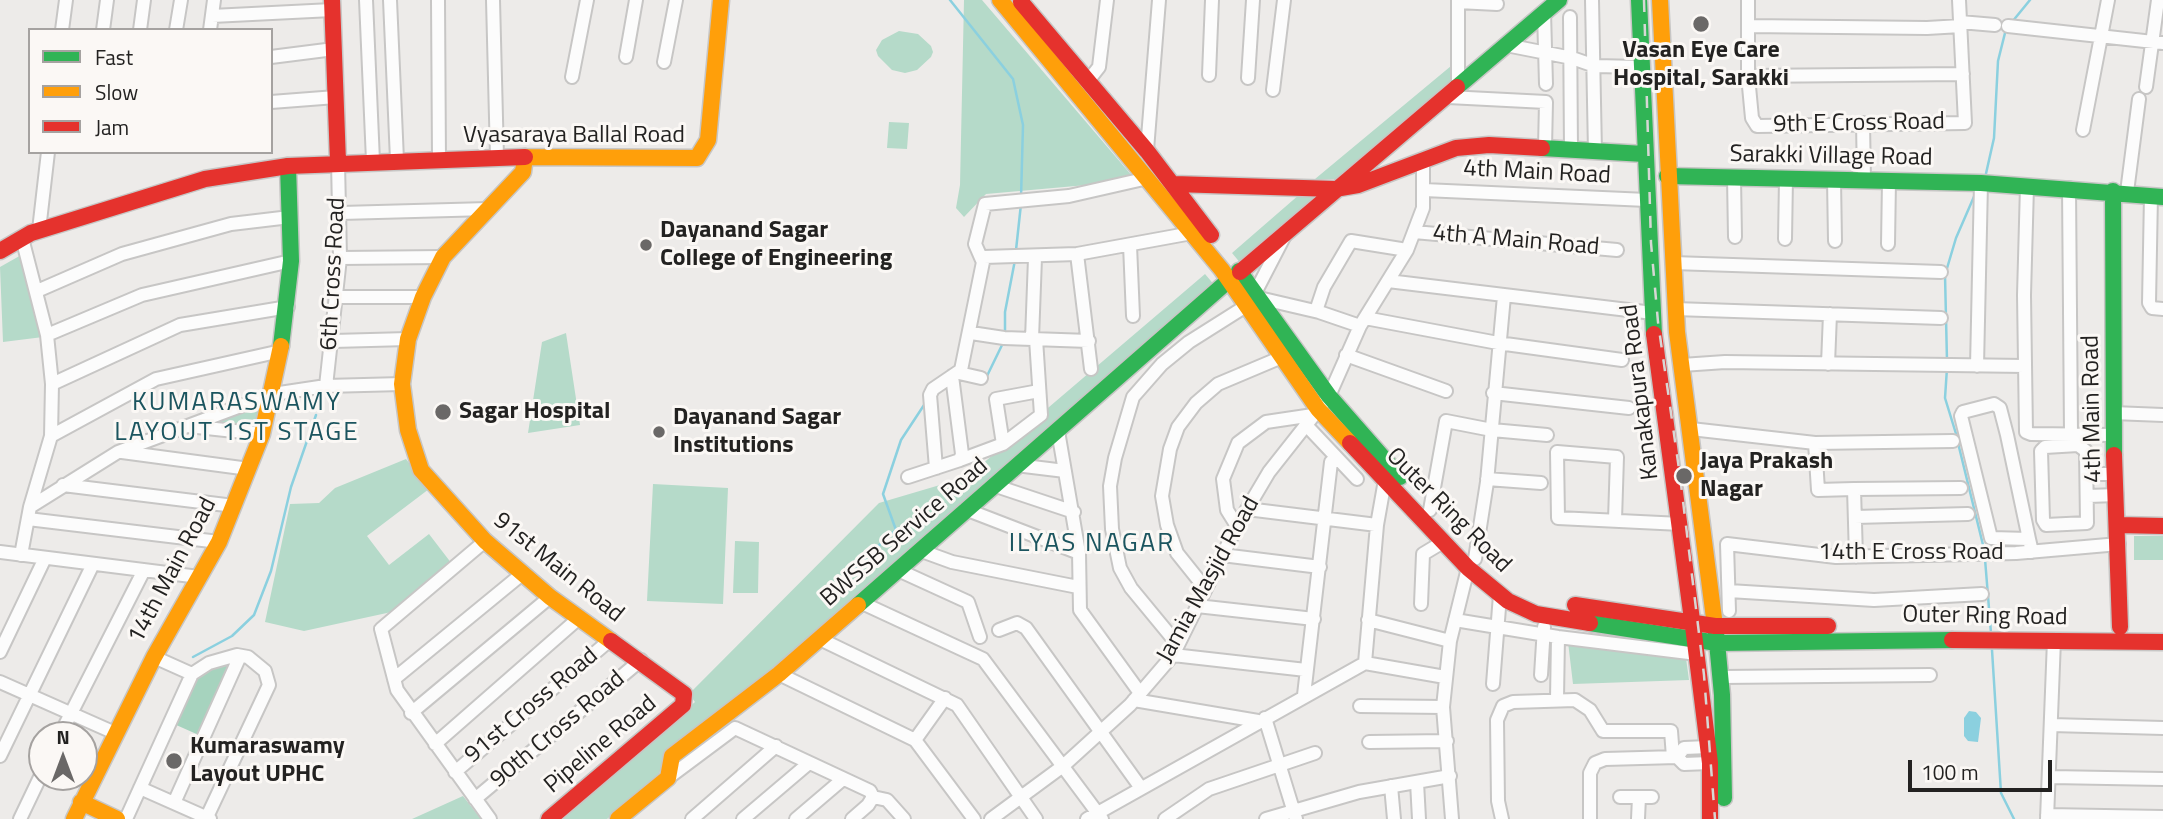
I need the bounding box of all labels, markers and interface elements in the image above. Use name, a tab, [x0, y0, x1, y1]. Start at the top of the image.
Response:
marker: Vasan Eye Care Hospital, Sarakki	[1691, 14, 1711, 34]
legend	[28, 28, 273, 154]
place label: Vasan Eye Care Hospital, Sarakki	[1613, 37, 1789, 93]
text: Fast	[95, 41, 133, 73]
text: Slow	[95, 76, 138, 108]
street label: 9th E Cross Road	[1773, 108, 1945, 140]
text: Jam	[95, 111, 129, 143]
street label: Vyasaraya Ballal Road	[463, 122, 685, 150]
street label: Sarakki Village Road	[1729, 141, 1933, 173]
street label: 4th Main Road	[1463, 155, 1611, 191]
street label: 6th Cross Road	[316, 197, 352, 351]
place label: Dayanand Sagar College of Engineering	[660, 217, 892, 273]
street label: 4th A Main Road	[1431, 219, 1601, 263]
marker: Dayanand Sagar College of Engineering	[638, 237, 654, 253]
street label: Kanakapura Road	[1616, 302, 1666, 482]
street label: 4th Main Road	[2077, 335, 2109, 483]
district label: KUMARASWAMY LAYOUT 1ST STAGE	[116, 388, 358, 450]
place label: Sagar Hospital	[459, 398, 611, 426]
marker: Sagar Hospital	[433, 402, 453, 422]
place label: Dayanand Sagar Institutions	[673, 404, 841, 460]
marker: Dayanand Sagar Institutions	[651, 424, 667, 440]
street label: Outer Ring Road	[1379, 442, 1517, 580]
place label: Jaya Prakash Nagar	[1700, 448, 1833, 504]
street label: BWSSB Service Road	[816, 453, 994, 613]
marker: Jaya Prakash Nagar	[1674, 466, 1694, 486]
street label: Jamia Masjid Road	[1151, 492, 1267, 668]
street label: 14th Main Road	[122, 493, 224, 649]
street label: 91st Main Road	[487, 507, 629, 629]
district label: ILYAS NAGAR	[1010, 529, 1174, 561]
street label: 14th E Cross Road	[1818, 539, 2004, 567]
street label: Outer Ring Road	[1902, 601, 2068, 633]
street label: 91st Cross Road	[460, 642, 604, 770]
street label: 90th Cross Road	[485, 665, 631, 795]
street label: Pipeline Road	[539, 690, 663, 800]
north arrow	[28, 721, 98, 791]
text: N	[56, 722, 70, 751]
place label: Kumaraswamy Layout UPHC	[190, 733, 345, 789]
scale bar	[1911, 746, 2054, 790]
marker: Kumaraswamy Layout UPHC	[164, 751, 184, 771]
text: 100 m	[1921, 756, 1978, 788]

